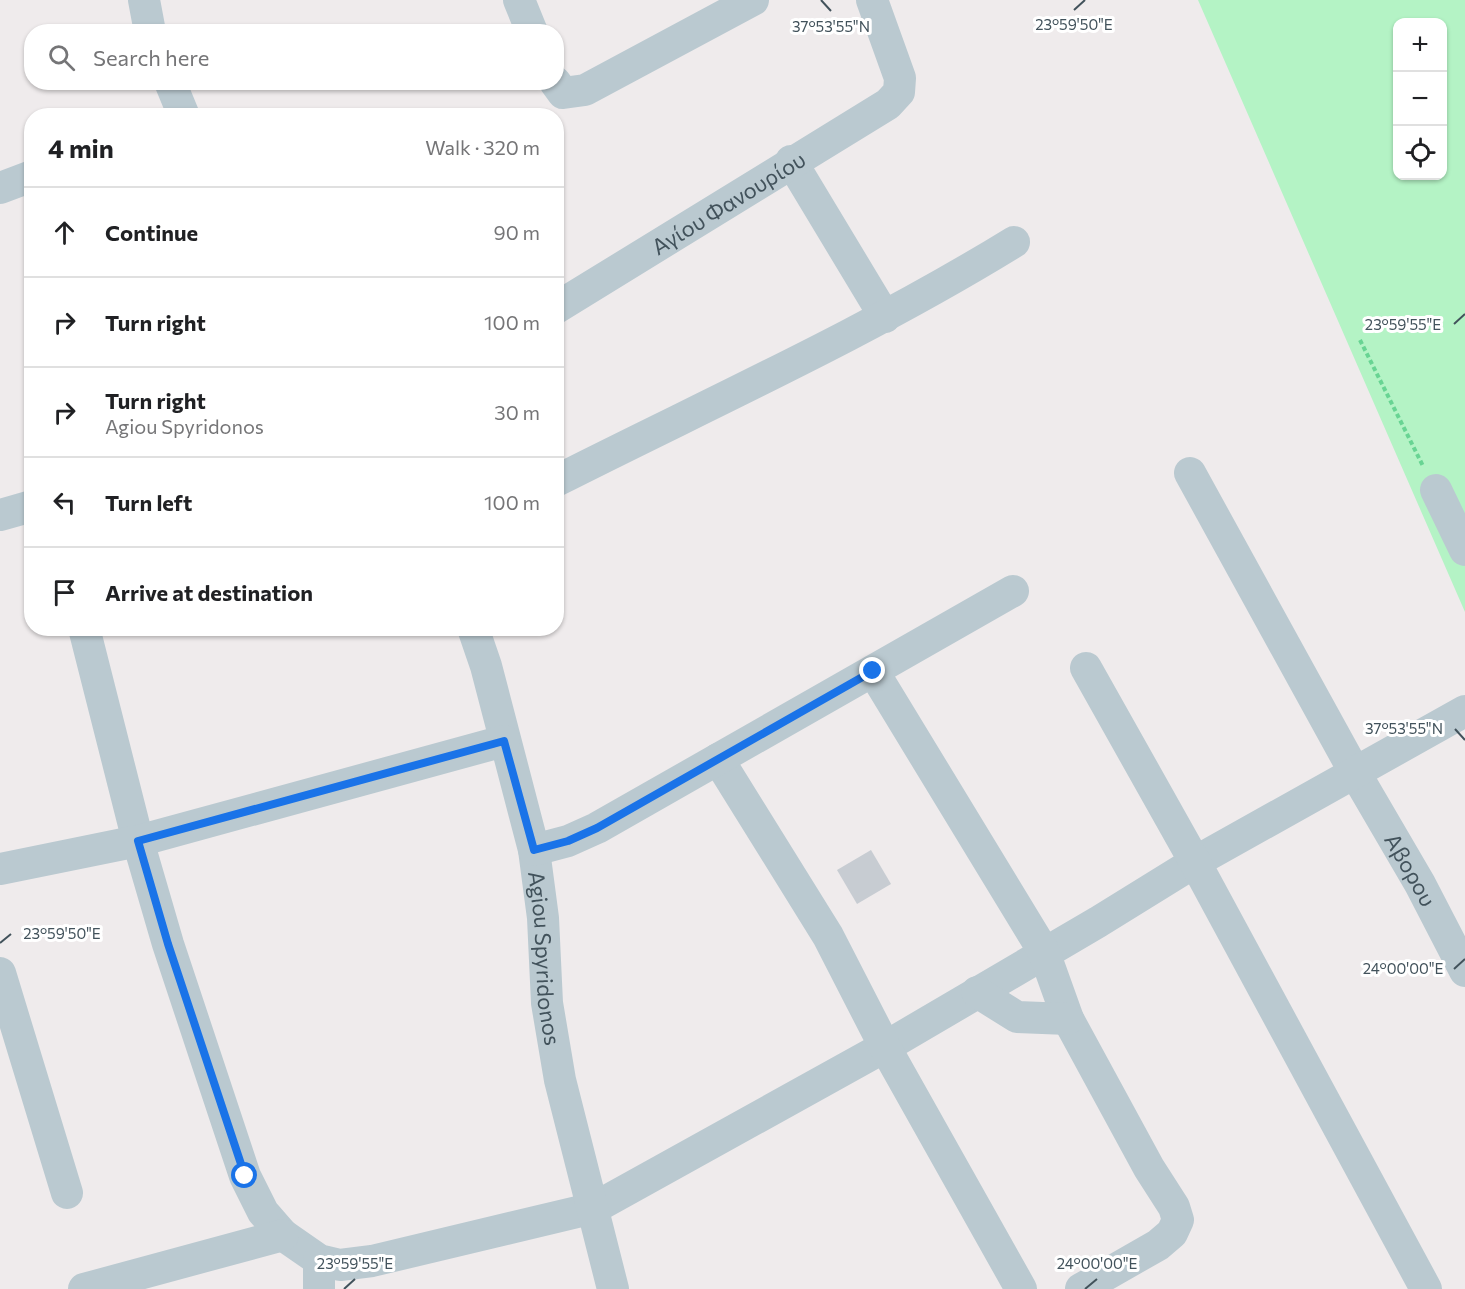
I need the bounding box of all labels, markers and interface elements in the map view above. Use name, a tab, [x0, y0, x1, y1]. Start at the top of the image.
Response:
text: 23°59'50"E	[1035, 15, 1113, 33]
text: 37°53'55"N	[792, 17, 870, 35]
map controls	[1393, 18, 1447, 180]
button: +	[1393, 18, 1447, 72]
search box	[24, 24, 564, 90]
icon: search	[45, 41, 78, 74]
text: Search here	[93, 44, 209, 71]
button: −	[1393, 72, 1447, 126]
button: locate	[1393, 126, 1447, 180]
text: 4 min	[48, 132, 114, 163]
text: Walk · 320 m	[425, 135, 540, 159]
street label: Αγίου Φανουρίου	[646, 145, 810, 260]
icon: ahead	[48, 216, 81, 249]
text: Continue	[105, 219, 198, 246]
text: 90 m	[494, 220, 540, 244]
icon: right	[48, 306, 81, 339]
text: Turn right	[105, 309, 206, 336]
text: 100 m	[484, 310, 540, 334]
text: 23°59'55"E	[1365, 315, 1441, 333]
text: Turn right	[105, 387, 206, 414]
icon: right	[48, 396, 81, 429]
text: 30 m	[494, 400, 540, 424]
text: Agiou Spyridonos	[105, 414, 264, 438]
icon: left	[48, 486, 81, 519]
text: Turn left	[105, 489, 192, 516]
text: 100 m	[484, 490, 540, 514]
icon: arrive	[48, 576, 81, 609]
text: Arrive at destination	[105, 579, 313, 606]
route end	[859, 657, 885, 683]
text: 37°53'55"N	[1365, 719, 1443, 737]
street label: Αβορου	[1380, 828, 1443, 911]
street label: Agiou Spyridonos	[523, 869, 567, 1047]
text: 23°59'50"E	[23, 924, 101, 942]
text: 24°00'00"E	[1363, 959, 1443, 977]
route start	[231, 1162, 257, 1188]
text: 23°59'55"E	[317, 1254, 393, 1272]
text: 24°00'00"E	[1057, 1254, 1137, 1272]

